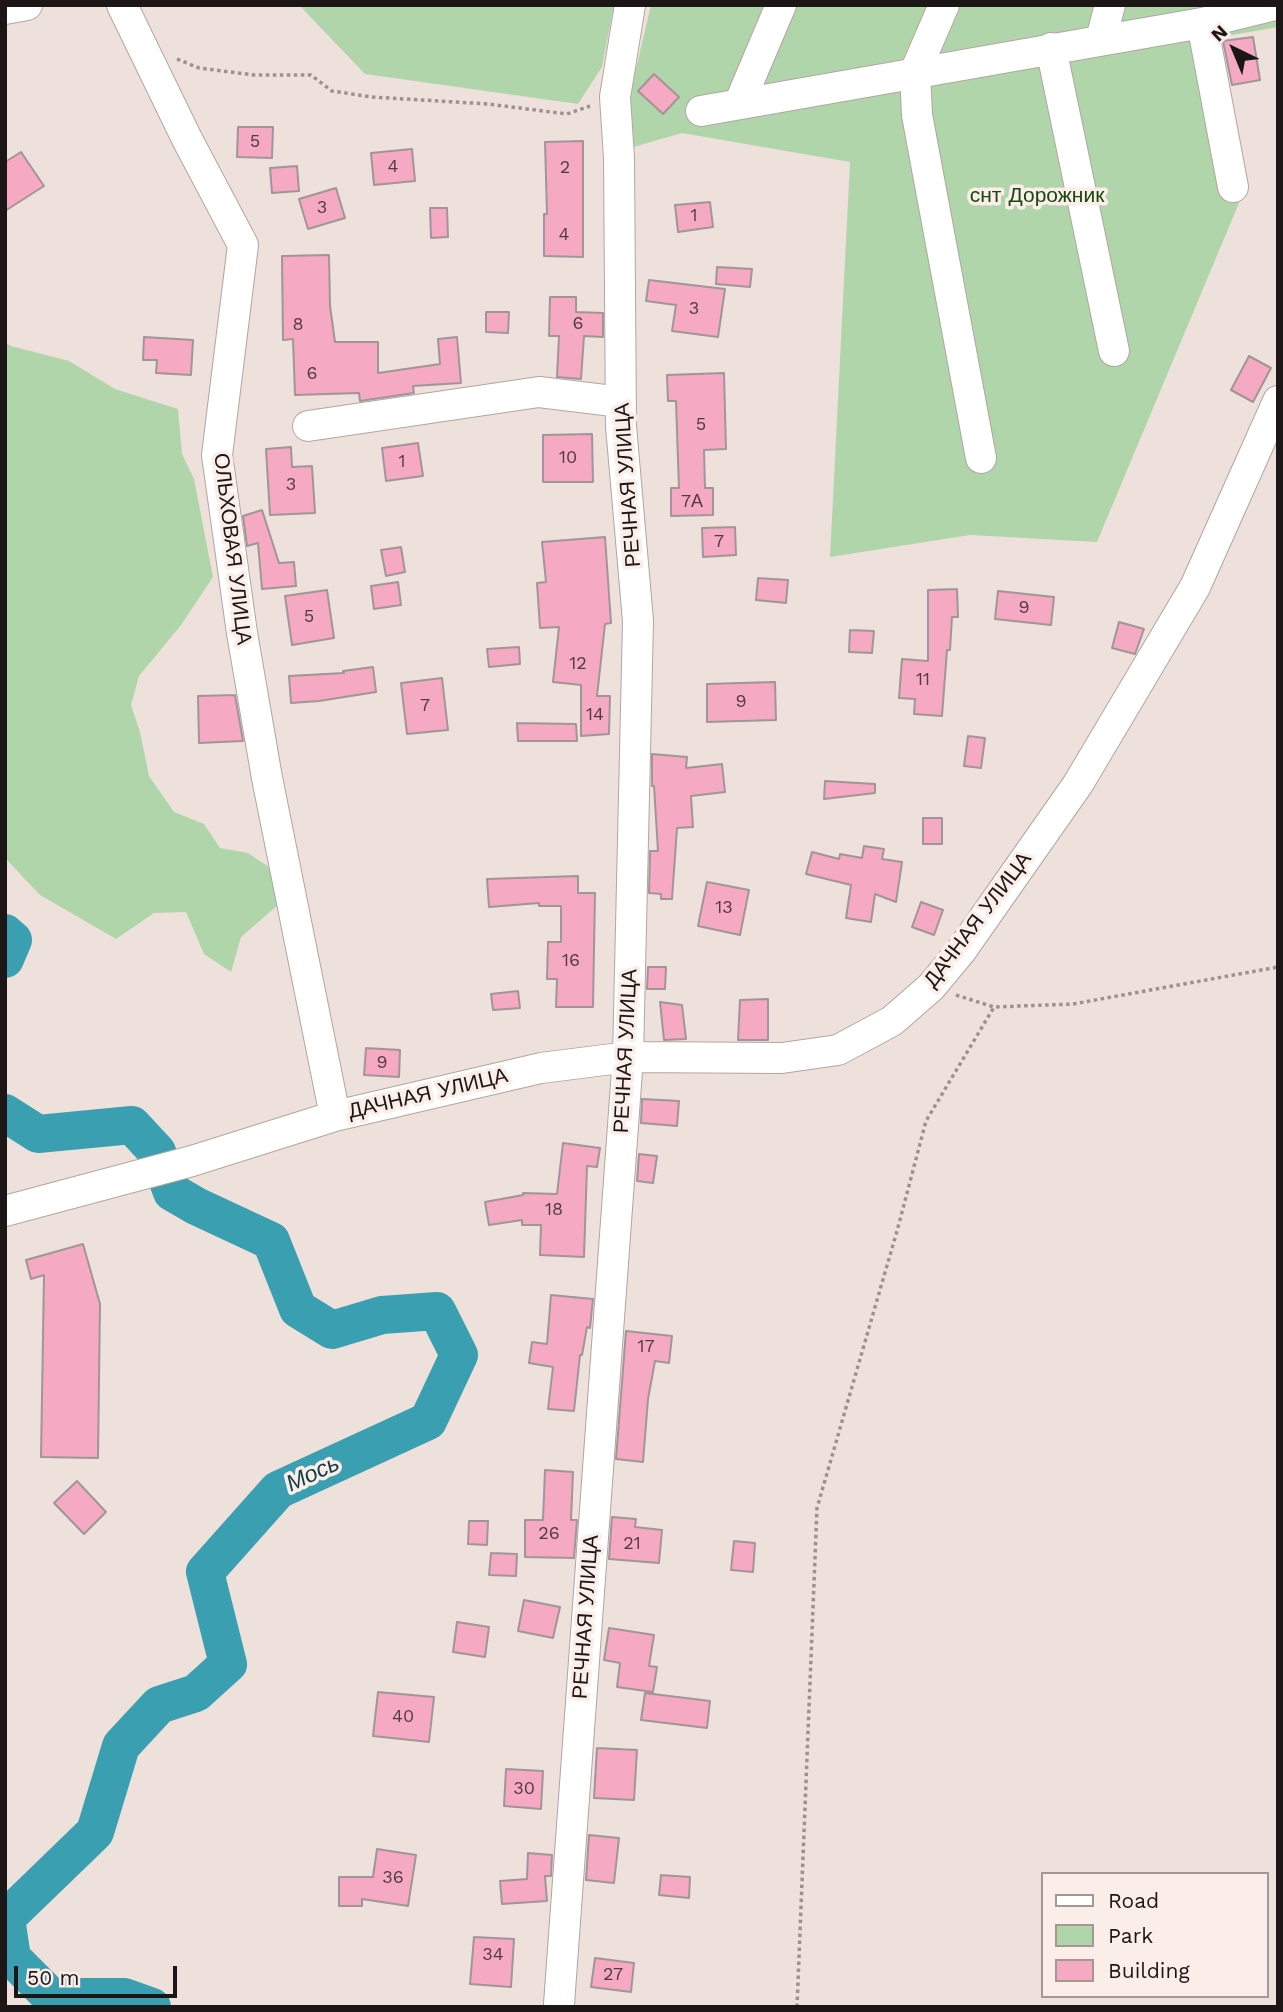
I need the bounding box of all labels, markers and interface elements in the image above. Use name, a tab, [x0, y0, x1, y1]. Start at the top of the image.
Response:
north arrow	[1199, 14, 1269, 84]
text: N	[1206, 20, 1232, 46]
house number: 5	[250, 131, 260, 153]
house number: 4	[388, 156, 398, 178]
house number: 2	[560, 157, 570, 179]
park label: снт Дорожник	[970, 183, 1104, 209]
house number: 3	[317, 197, 327, 219]
house number: 1	[690, 205, 698, 227]
house number: 4	[559, 224, 569, 246]
house number: 3	[689, 298, 699, 320]
house number: 6	[573, 313, 583, 335]
house number: 8	[292, 314, 304, 336]
house number: 6	[307, 363, 317, 385]
street label: РЕЧНАЯ УЛИЦА	[610, 402, 646, 568]
house number: 5	[696, 414, 706, 436]
house number: 10	[559, 447, 577, 469]
house number: 1	[398, 451, 406, 473]
street label: ОЛЬХОВАЯ УЛИЦА	[208, 452, 256, 646]
house number: 3	[286, 474, 296, 496]
house number: 7А	[681, 491, 703, 513]
house number: 7	[714, 531, 724, 553]
house number: 9	[1018, 597, 1030, 619]
house number: 5	[304, 606, 314, 628]
house number: 12	[569, 653, 587, 675]
house number: 11	[916, 669, 930, 691]
house number: 9	[735, 691, 747, 713]
house number: 7	[420, 695, 430, 717]
house number: 14	[586, 704, 604, 726]
street label: ДАЧНАЯ УЛИЦА	[919, 847, 1037, 993]
house number: 13	[715, 897, 733, 919]
house number: 16	[562, 950, 580, 972]
street label: РЕЧНАЯ УЛИЦА	[609, 968, 643, 1134]
house number: 9	[376, 1052, 388, 1074]
street label: ДАЧНАЯ УЛИЦА	[346, 1063, 510, 1125]
house number: 18	[545, 1199, 563, 1221]
house number: 17	[637, 1336, 655, 1358]
water label: Мось	[282, 1450, 344, 1498]
house number: 26	[538, 1523, 560, 1545]
house number: 21	[623, 1533, 641, 1555]
street label: РЕЧНАЯ УЛИЦА	[568, 1534, 604, 1700]
house number: 40	[392, 1706, 414, 1728]
house number: 30	[513, 1778, 535, 1800]
house number: 36	[382, 1867, 404, 1889]
legend	[1042, 1872, 1269, 1998]
text: Road	[1108, 1888, 1159, 1913]
text: Park	[1108, 1923, 1153, 1948]
house number: 34	[482, 1944, 504, 1966]
scale bar	[18, 1952, 180, 1996]
text: Building	[1108, 1958, 1190, 1983]
house number: 27	[603, 1964, 623, 1986]
text: 50 m	[27, 1965, 79, 1990]

